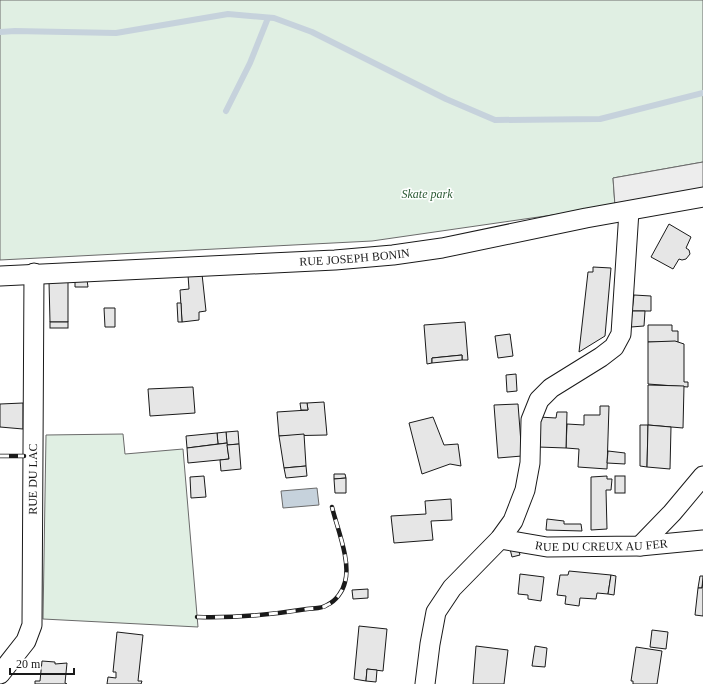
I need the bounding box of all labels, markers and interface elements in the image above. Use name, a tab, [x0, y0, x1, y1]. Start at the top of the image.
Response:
park label: Skate park	[402, 187, 453, 201]
street label: RUE JOSEPH BONIN	[299, 246, 411, 269]
street label: RUE DU LAC	[26, 443, 40, 515]
street label: RUE DU CREUX AU FER	[534, 536, 668, 554]
scale bar	[10, 650, 74, 676]
text: 20 m	[16, 657, 41, 671]

